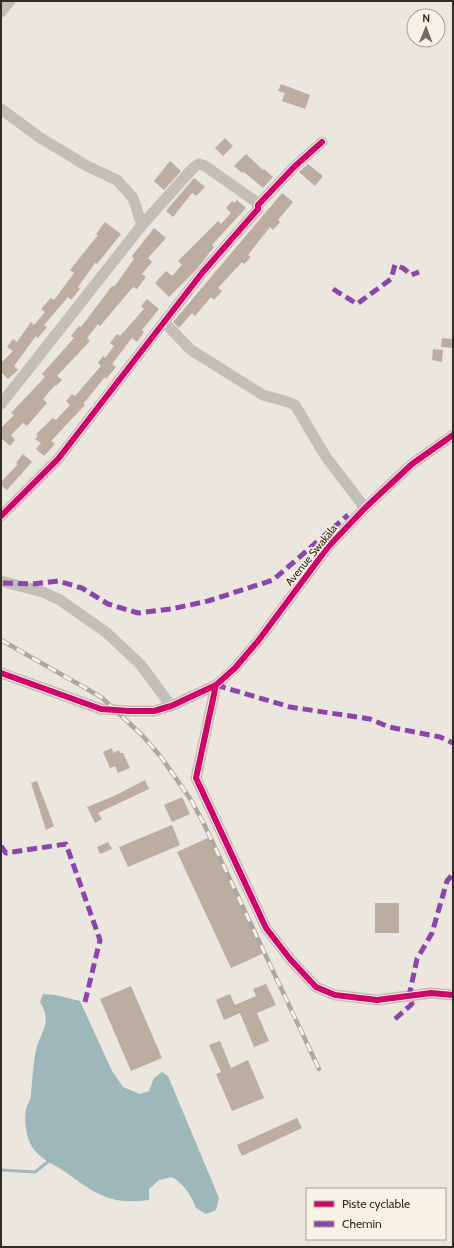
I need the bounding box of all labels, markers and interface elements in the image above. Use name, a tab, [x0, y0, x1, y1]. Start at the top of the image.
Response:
north arrow	[406, 8, 446, 48]
text: N	[422, 11, 430, 25]
street label: Avenue Swakala	[282, 521, 340, 589]
legend	[306, 1188, 446, 1240]
text: Piste cyclable	[342, 1196, 410, 1211]
text: Chemin	[342, 1216, 382, 1231]

